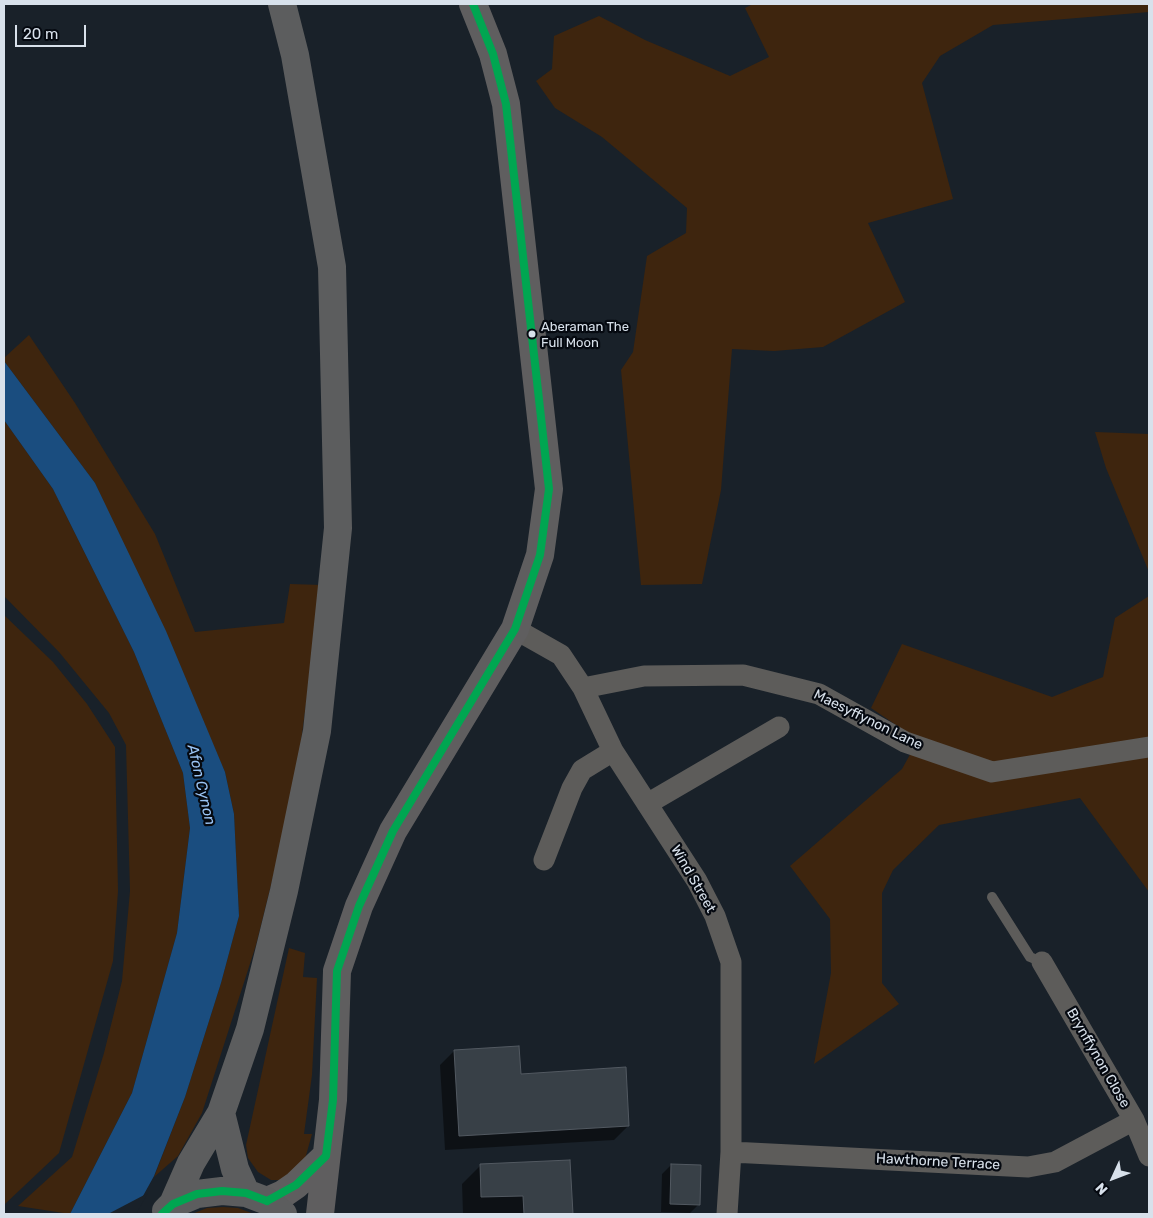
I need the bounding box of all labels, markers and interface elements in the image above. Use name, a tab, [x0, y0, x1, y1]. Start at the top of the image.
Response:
scale bar	[18, 15, 89, 47]
text: 20 m	[23, 25, 58, 43]
place label: Aberaman The Full Moon	[541, 319, 629, 350]
marker: Aberaman The Full Moon	[527, 329, 537, 339]
street label: Maesyffynon Lane	[811, 686, 925, 754]
water label: Afon Cynon	[183, 743, 219, 827]
street label: Wind Street	[667, 842, 719, 916]
street label: Brynffynon Close	[1063, 1005, 1133, 1111]
street label: Hawthorne Terrace	[875, 1150, 1001, 1174]
north arrow	[1088, 1153, 1138, 1203]
text: N	[1092, 1179, 1111, 1198]

